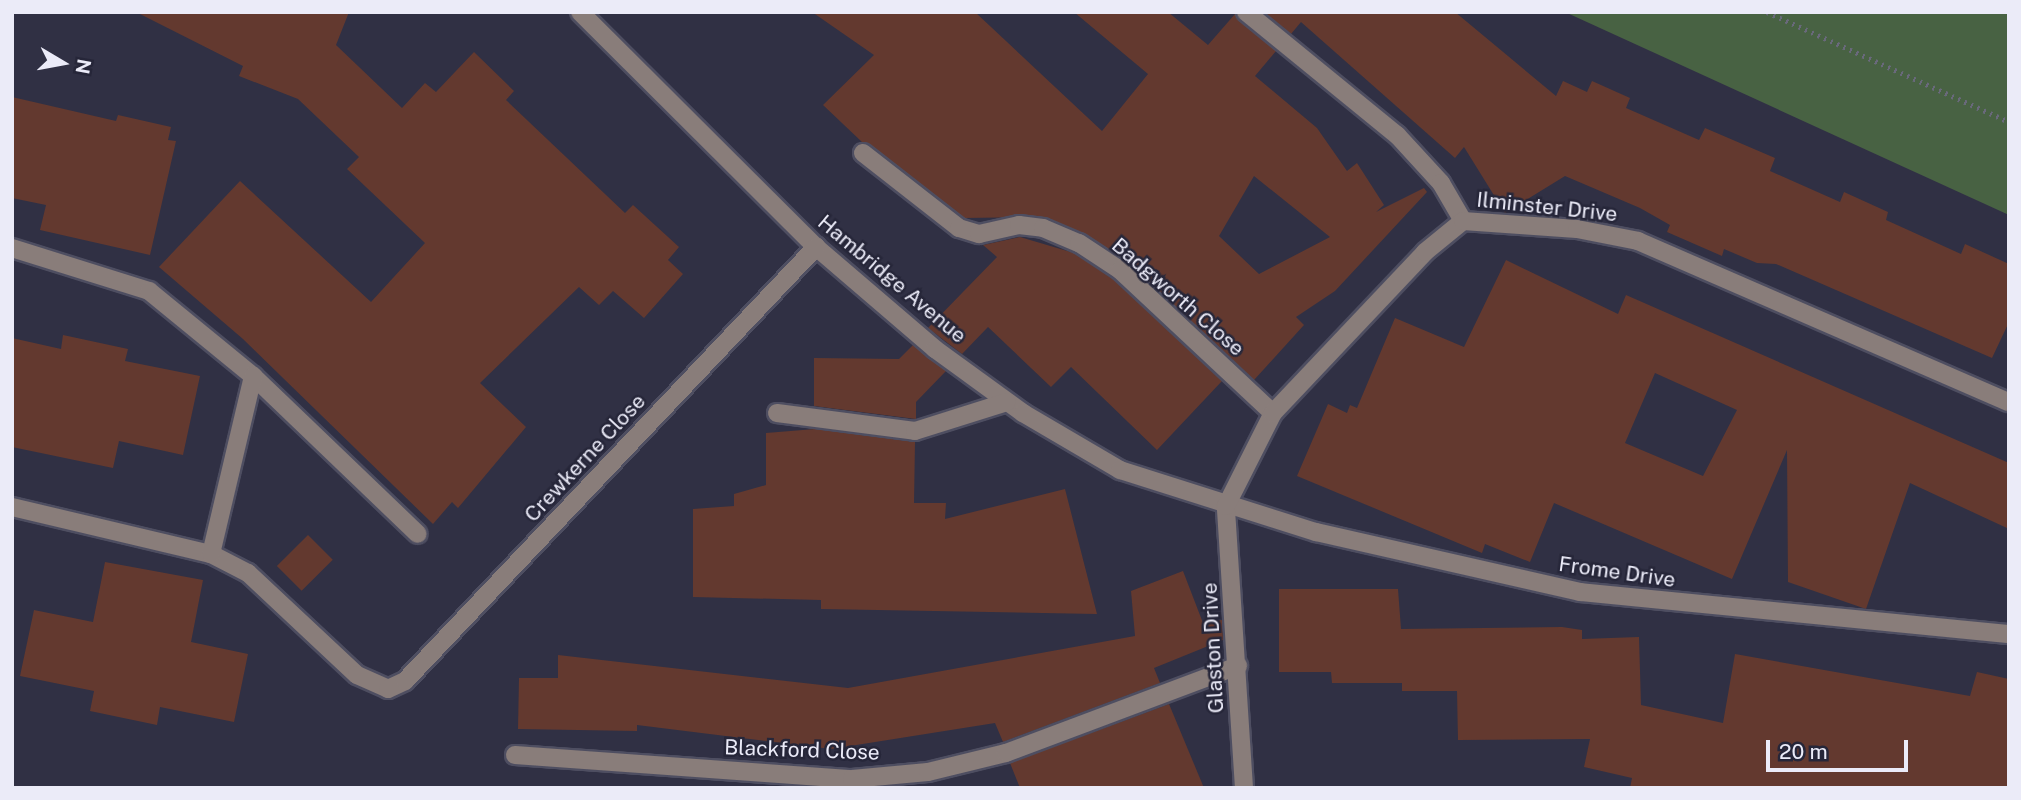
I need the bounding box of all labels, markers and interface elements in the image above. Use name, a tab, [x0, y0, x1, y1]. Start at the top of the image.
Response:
north arrow	[28, 28, 98, 98]
text: N	[72, 57, 96, 76]
street label: Ilminster Drive	[1475, 187, 1619, 227]
street label: Hambridge Avenue	[813, 210, 971, 348]
street label: Badgworth Close	[1107, 233, 1249, 361]
street label: Crewkerne Close	[519, 389, 651, 527]
street label: Frome Drive	[1557, 551, 1677, 593]
street label: Glaston Drive	[1197, 582, 1229, 714]
scale bar	[1769, 726, 1911, 770]
street label: Blackford Close	[724, 735, 880, 765]
text: 20 m	[1779, 739, 1828, 764]

